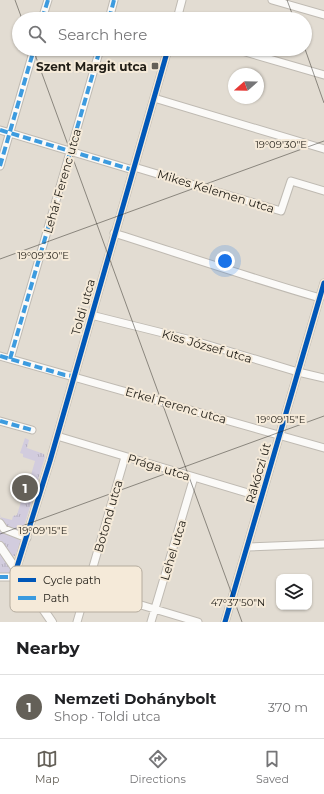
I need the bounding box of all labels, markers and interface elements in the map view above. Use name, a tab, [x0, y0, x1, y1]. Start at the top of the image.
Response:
search box	[12, 12, 312, 56]
icon: search	[26, 23, 48, 45]
text: Search here	[58, 25, 147, 44]
place label: Szent Margit utca	[36, 59, 147, 74]
marker: Szent Margit utca	[150, 61, 160, 71]
north arrow	[228, 68, 264, 104]
street label: Lehár Ferenc utca	[40, 127, 84, 235]
text: 19°09'30"E	[255, 138, 307, 151]
street label: Mikes Kelemen utca	[156, 166, 276, 216]
text: 19°09'30"E	[17, 249, 69, 262]
your location	[215, 251, 235, 271]
street label: Toldi utca	[68, 277, 98, 337]
street label: Kiss József utca	[160, 326, 254, 366]
street label: Erkel Ferenc utca	[124, 383, 228, 427]
text: 19°09'15"E	[257, 413, 306, 426]
street label: Rákóczi út	[242, 441, 274, 505]
street label: Prága utca	[126, 450, 192, 484]
pin: 1	[12, 473, 38, 503]
street label: Botond utca	[90, 478, 126, 554]
street label: Lehel utca	[157, 518, 189, 582]
text: 19°09'15"E	[19, 524, 68, 537]
legend	[10, 566, 142, 612]
text: Cycle path	[43, 573, 101, 587]
map controls	[276, 574, 312, 610]
button: layers	[276, 574, 312, 610]
text: Path	[43, 591, 69, 605]
text: 47°37'50"N	[211, 596, 265, 609]
text: Nearby	[16, 638, 80, 658]
text: Nemzeti Dohánybolt	[54, 689, 216, 708]
text: 1	[26, 699, 32, 715]
text: 370 m	[268, 699, 308, 715]
text: Shop · Toldi utca	[54, 708, 161, 724]
tab: Map	[35, 748, 59, 786]
tab: Directions	[130, 748, 186, 786]
tab: Saved	[256, 748, 289, 786]

